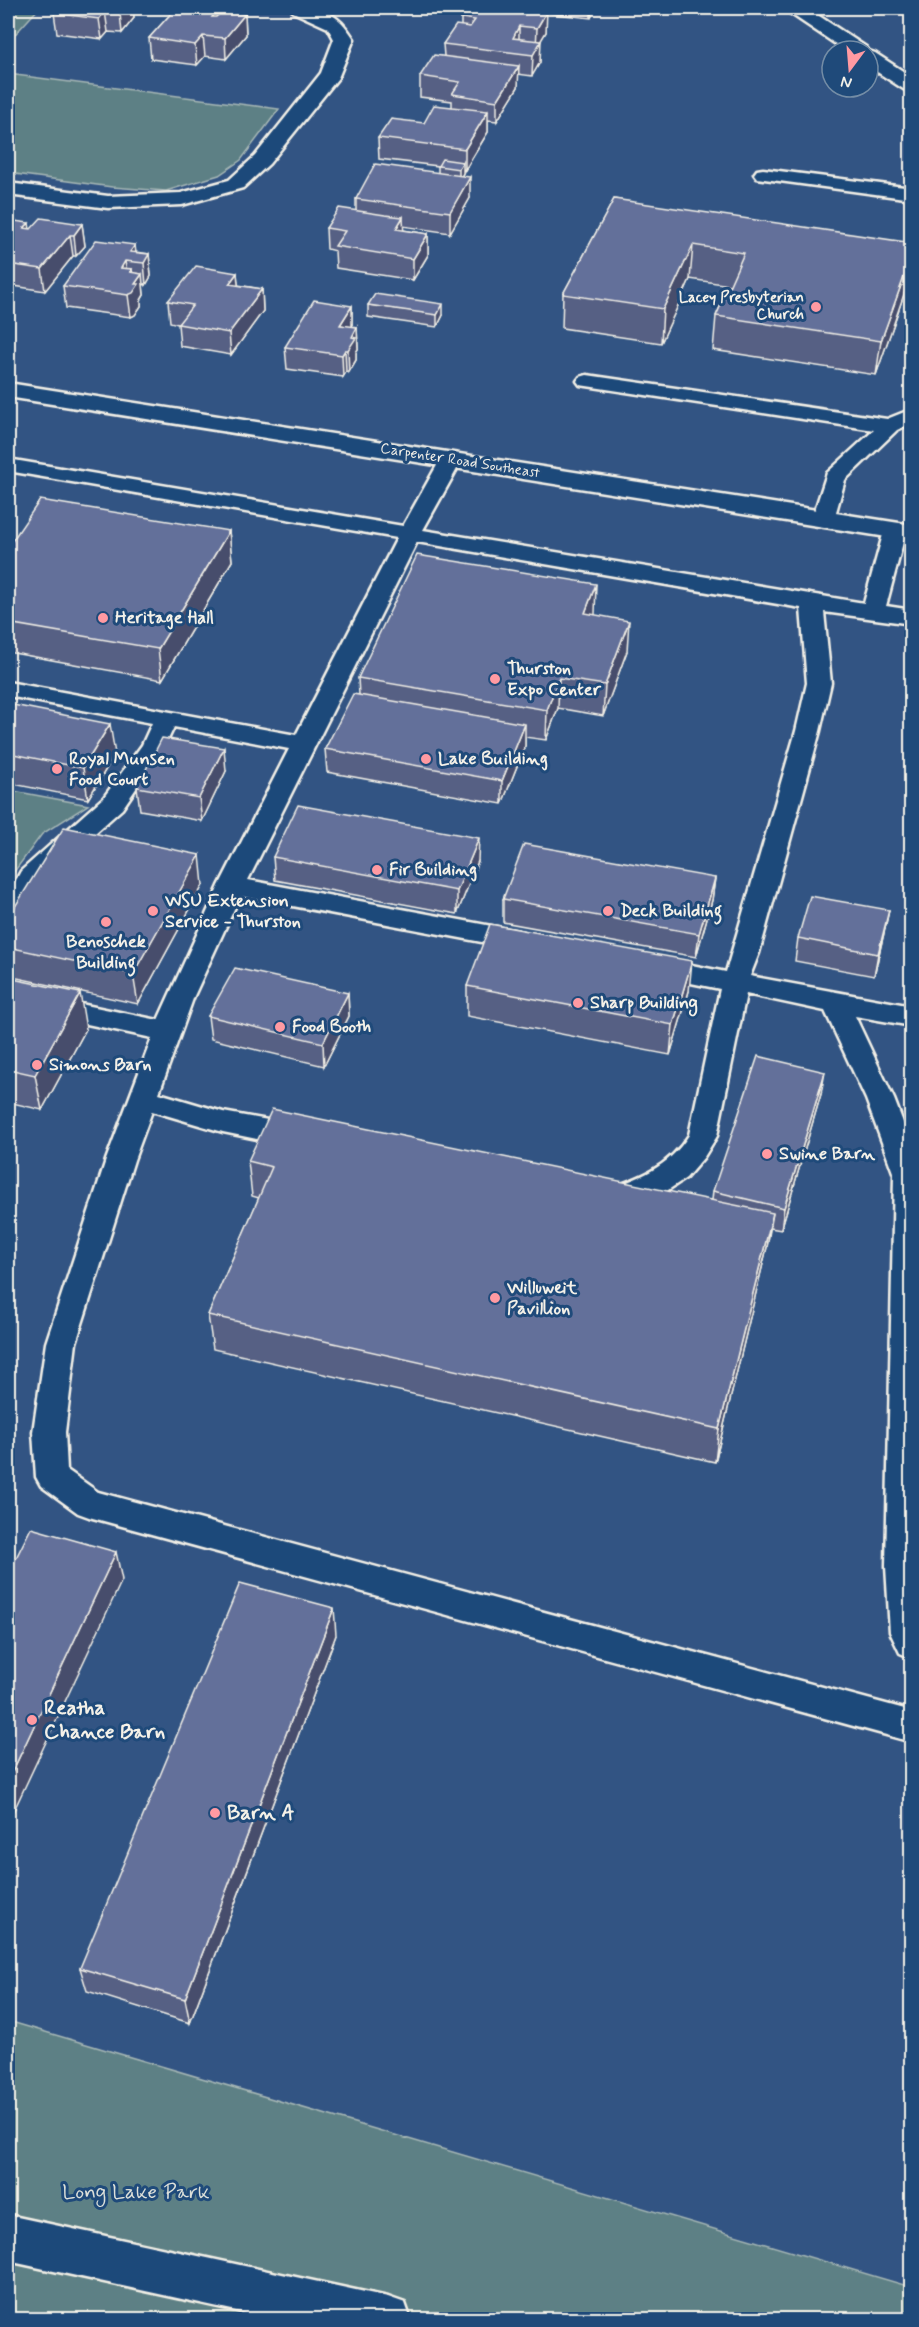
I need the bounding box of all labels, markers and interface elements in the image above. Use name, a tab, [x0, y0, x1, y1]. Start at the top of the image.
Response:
north arrow	[820, 39, 880, 99]
text: N	[838, 70, 854, 94]
place label: Lacey Presbyterian Church	[679, 288, 804, 325]
marker: Lacey Presbyterian Church	[809, 300, 823, 314]
street label: Carpenter Road Southeast	[379, 439, 542, 484]
place label: Heritage Hall	[115, 606, 214, 630]
marker: Heritage Hall	[96, 611, 110, 625]
place label: Thurston Expo Center	[507, 657, 602, 702]
marker: Thurston Expo Center	[488, 672, 502, 686]
place label: Royal Munsen Food Court	[69, 747, 175, 792]
place label: Lake Building	[438, 747, 548, 771]
marker: Lake Building	[419, 752, 433, 766]
marker: Royal Munsen Food Court	[50, 762, 64, 776]
place label: Fir Building	[389, 858, 477, 882]
marker: Fir Building	[370, 863, 384, 877]
place label: WSU Extension Service - Thurston	[164, 889, 301, 934]
place label: Deck Building	[620, 899, 722, 925]
marker: WSU Extension Service - Thurston	[146, 904, 160, 918]
marker: Deck Building	[601, 904, 615, 918]
marker: Benoschek Building	[99, 915, 113, 929]
place label: Benoschek Building	[66, 930, 146, 977]
place label: Sharp Building	[590, 991, 698, 1017]
marker: Sharp Building	[571, 996, 585, 1010]
place label: Food Booth	[292, 1015, 371, 1039]
marker: Food Booth	[273, 1020, 287, 1034]
place label: Simons Barn	[49, 1053, 152, 1077]
marker: Simons Barn	[30, 1058, 44, 1072]
place label: Swine Barn	[779, 1142, 876, 1166]
marker: Swine Barn	[760, 1147, 774, 1161]
place label: Willuweit Pavillion	[506, 1276, 578, 1321]
marker: Willuweit Pavillion	[488, 1291, 502, 1305]
place label: Reatha Chance Barn	[44, 1694, 165, 1746]
marker: Reatha Chance Barn	[25, 1713, 39, 1727]
place label: Barn A	[227, 1799, 295, 1827]
marker: Barn A	[208, 1806, 222, 1820]
park label: Long Lake Park	[62, 2178, 210, 2207]

